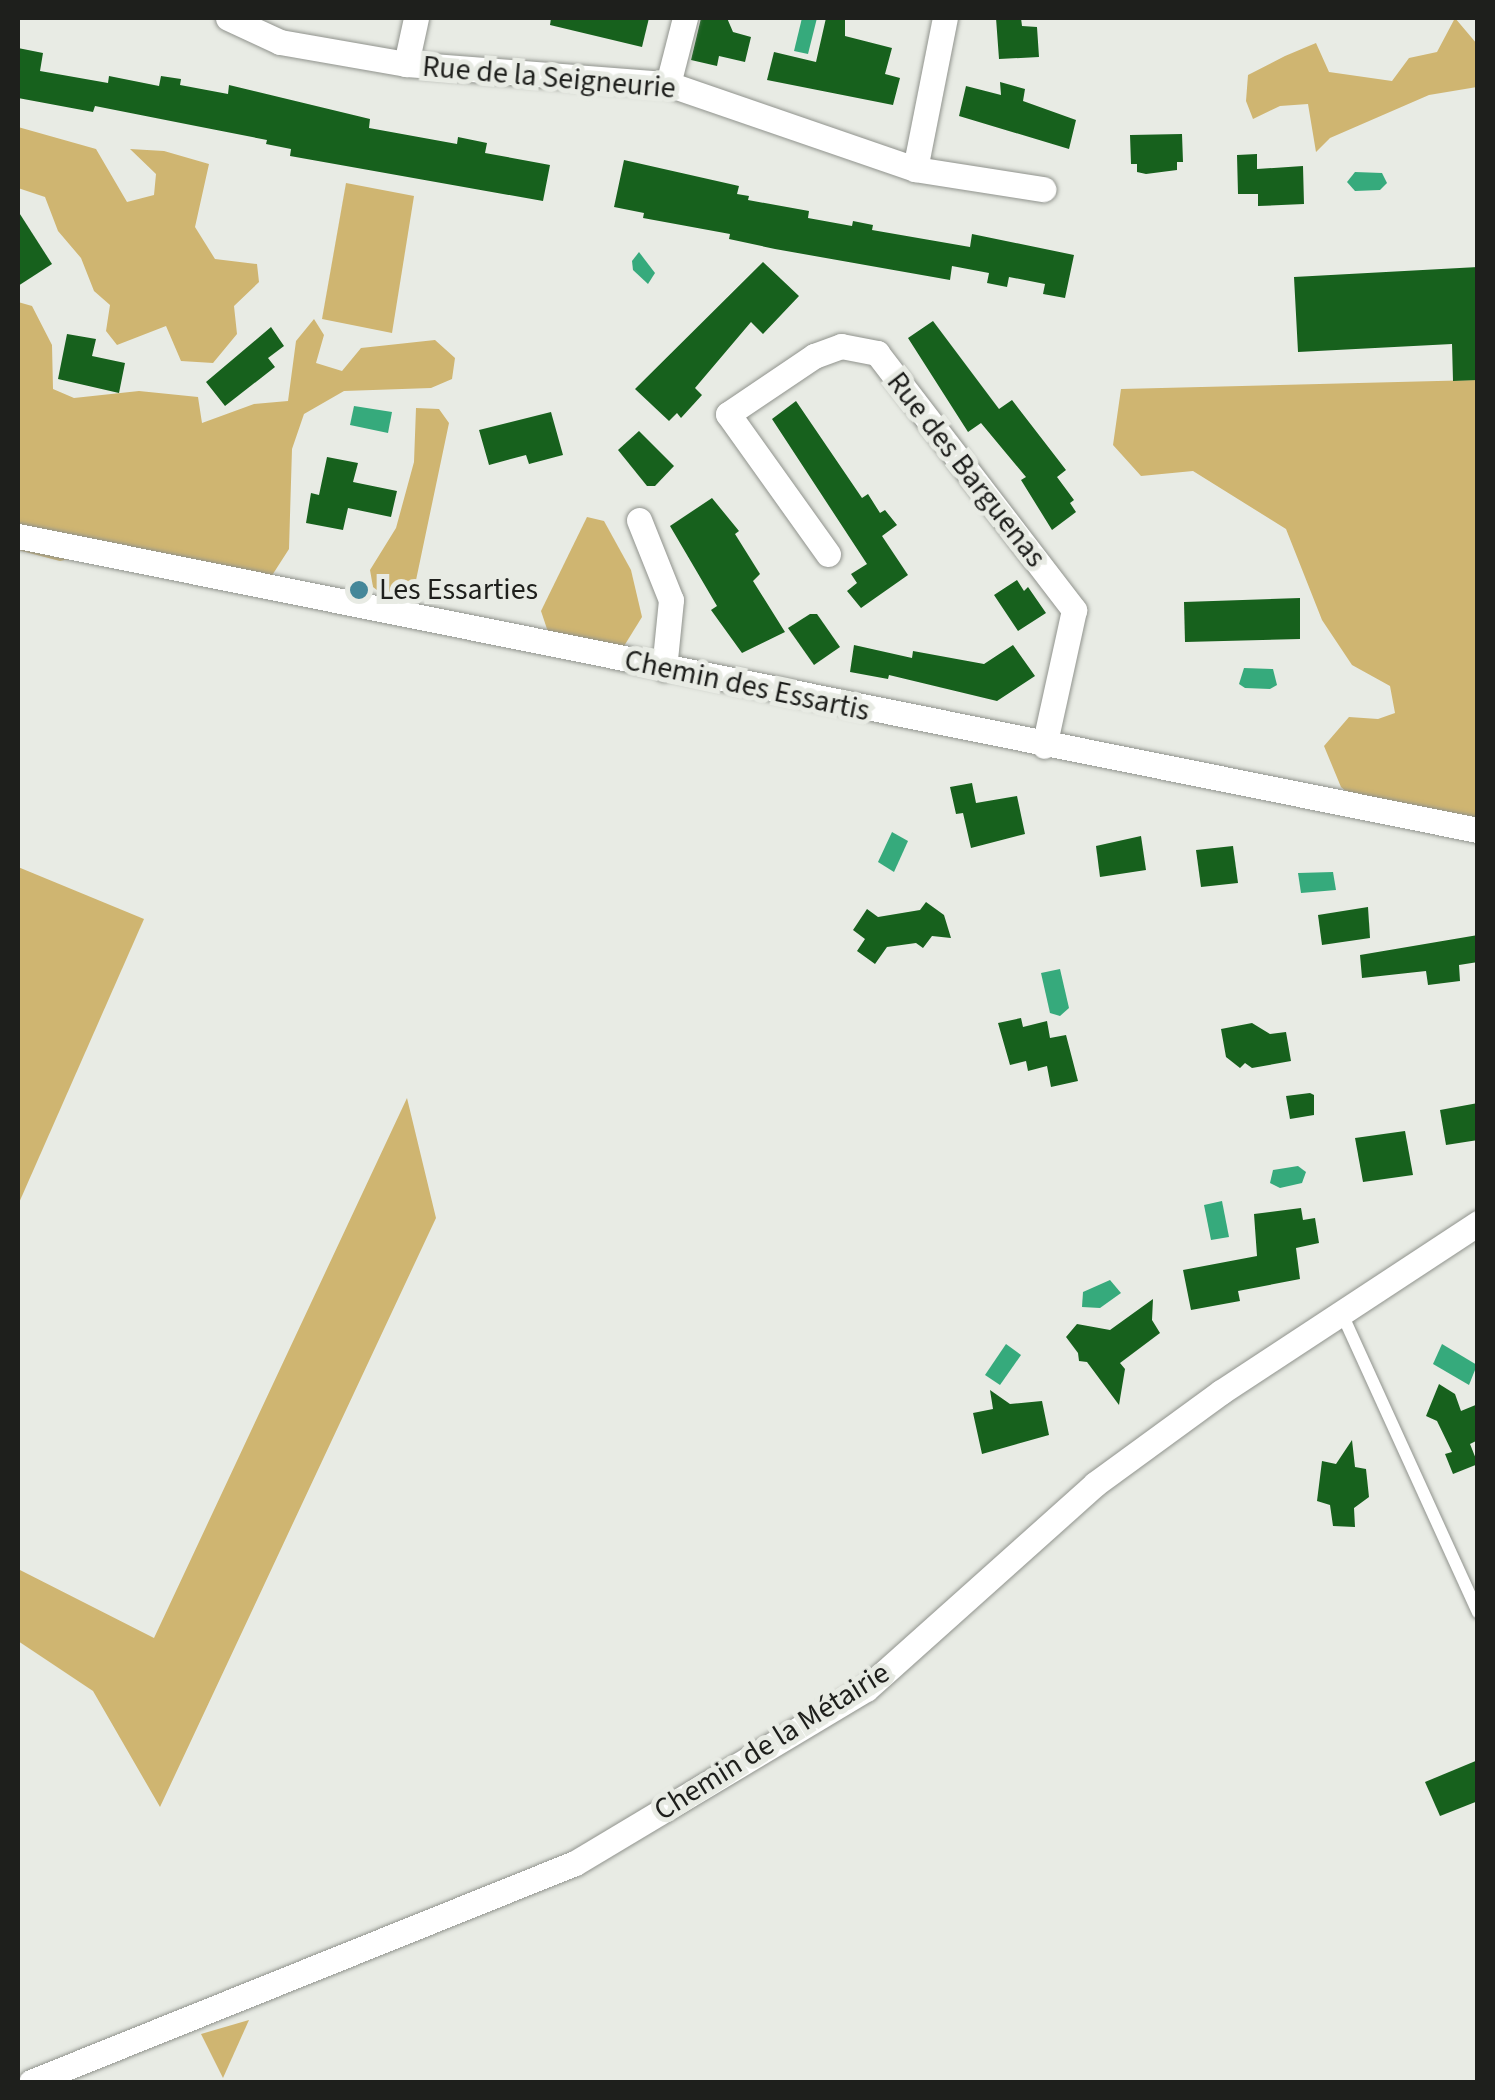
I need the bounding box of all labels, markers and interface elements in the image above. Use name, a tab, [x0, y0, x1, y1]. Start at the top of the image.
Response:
street label: Rue de la Seigneurie	[421, 49, 677, 107]
street label: Rue des Barguenas	[879, 365, 1053, 575]
place label: Les Essarties	[379, 572, 538, 608]
marker: Les Essarties	[348, 579, 370, 601]
street label: Chemin des Essartis	[621, 642, 873, 730]
street label: Chemin de la Métairie	[648, 1655, 896, 1829]

